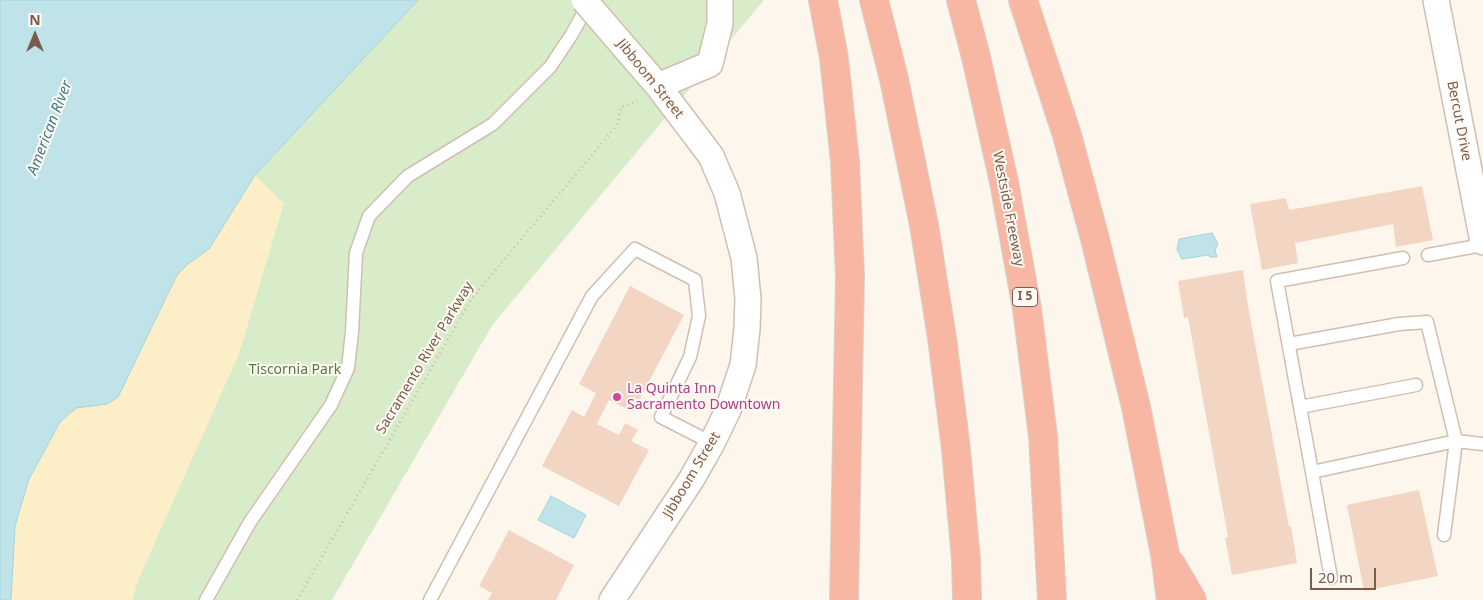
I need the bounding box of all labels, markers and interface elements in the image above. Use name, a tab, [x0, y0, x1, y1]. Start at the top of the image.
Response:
north arrow	[10, 10, 60, 60]
text: N	[29, 10, 41, 29]
street label: Jibboom Street	[613, 36, 687, 122]
water label: American River	[24, 78, 76, 178]
street label: Bercut Drive	[1443, 80, 1475, 162]
street label: Westside Freeway	[989, 150, 1027, 268]
street label: Sacramento River Parkway	[373, 279, 477, 437]
road number: I 5	[1012, 288, 1038, 306]
park label: Tiscornia Park	[249, 362, 341, 378]
place label: La Quinta Inn Sacramento Downtown	[627, 381, 780, 414]
marker: La Quinta Inn Sacramento Downtown	[611, 391, 623, 403]
street label: Jibboom Street	[660, 429, 724, 521]
scale bar	[1313, 558, 1379, 590]
text: 20 m	[1318, 567, 1353, 587]

